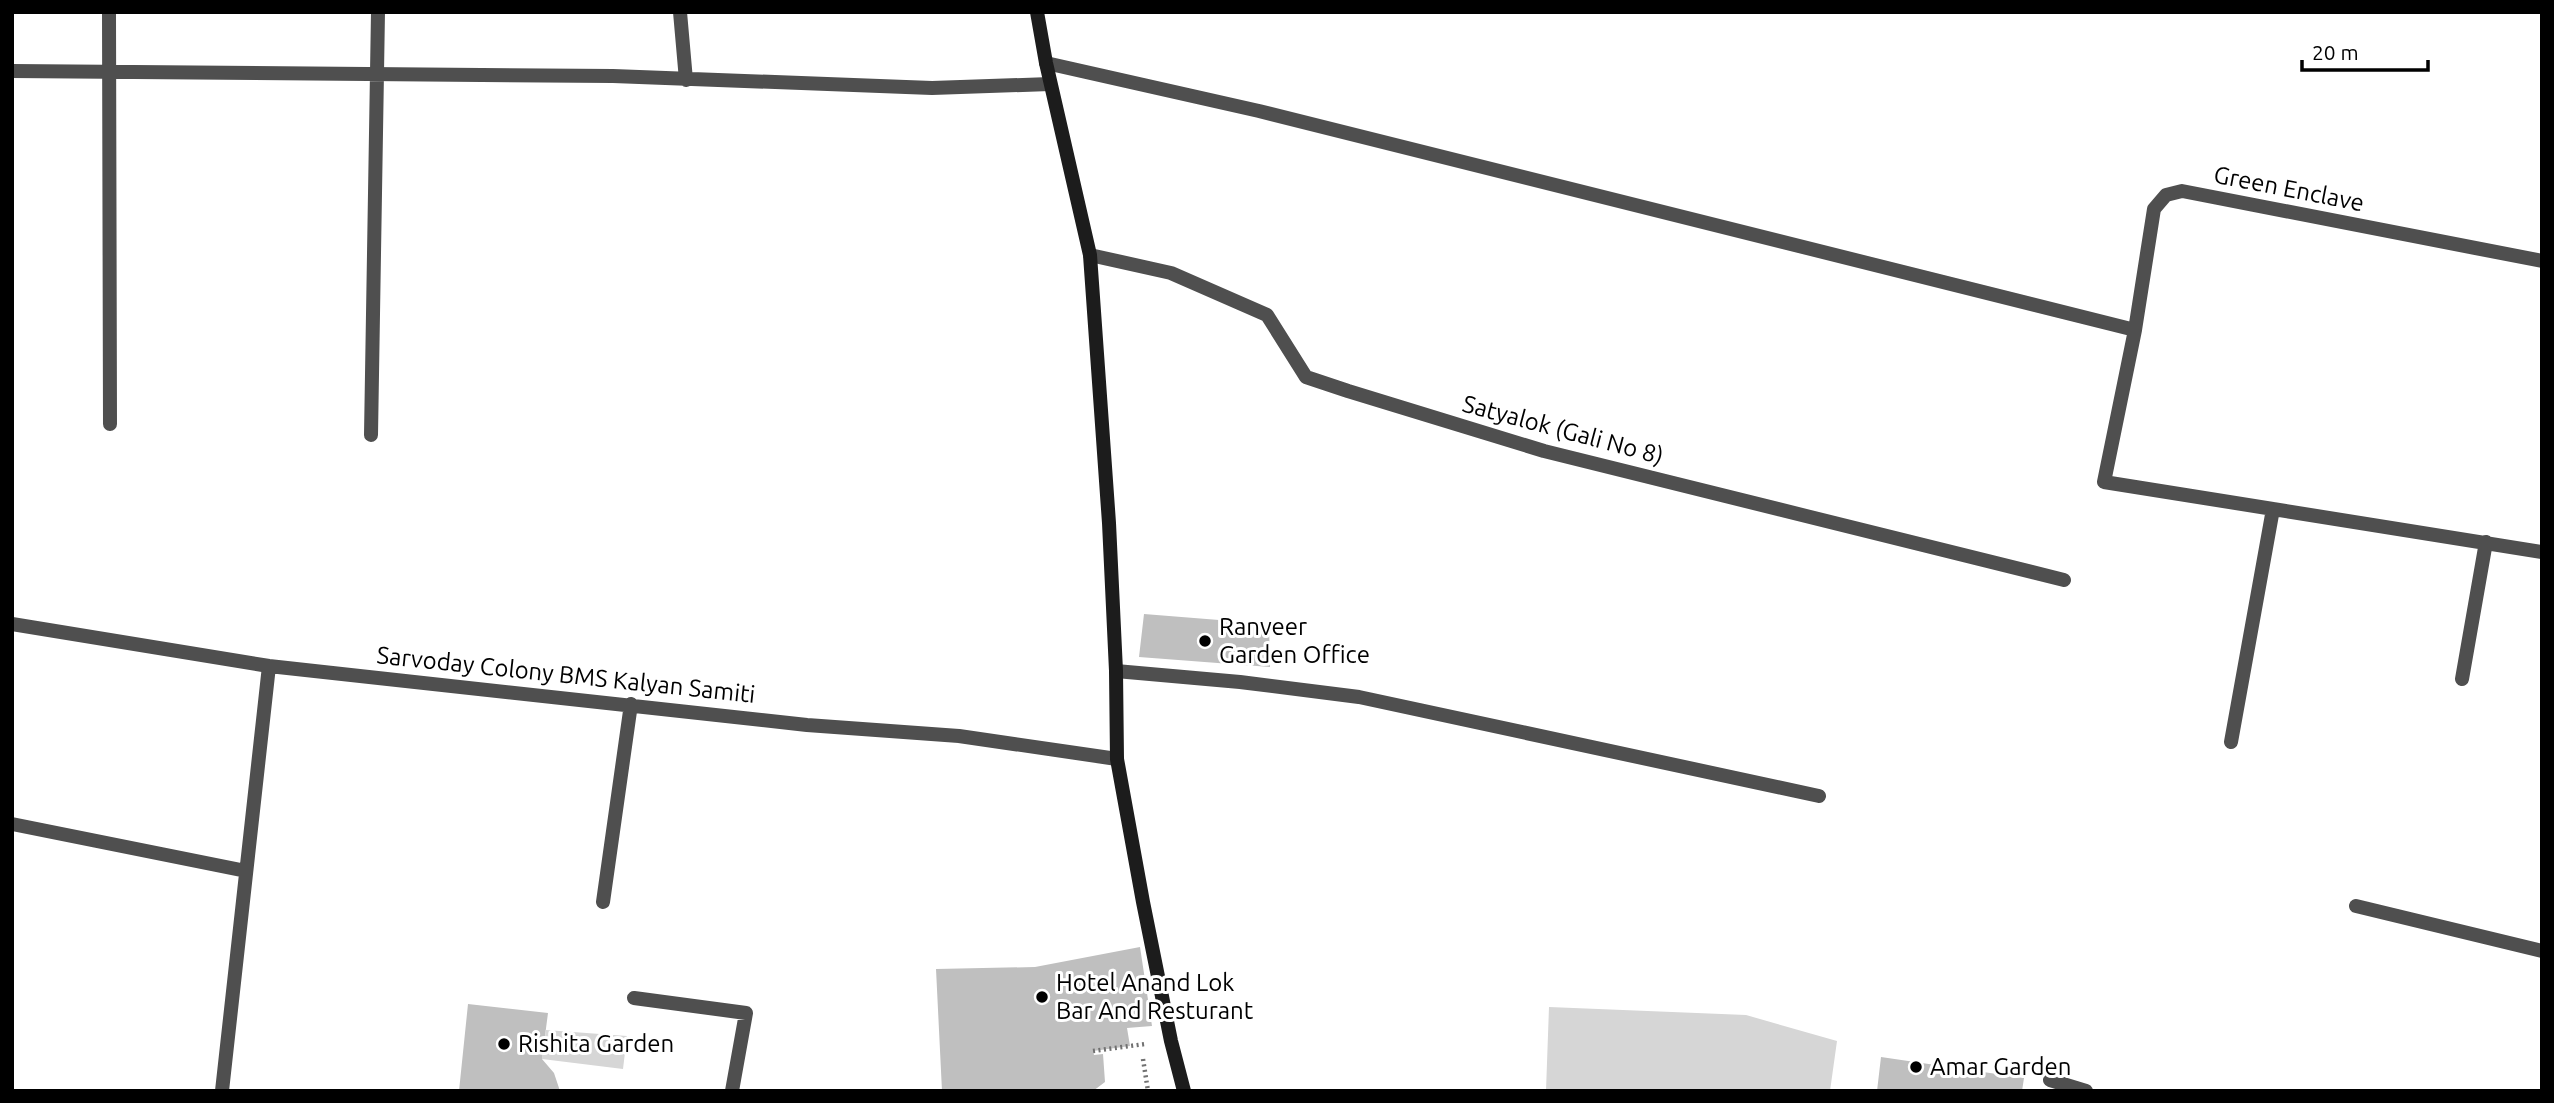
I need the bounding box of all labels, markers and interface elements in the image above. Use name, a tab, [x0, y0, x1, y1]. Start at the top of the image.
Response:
scale bar	[2302, 28, 2428, 72]
text: 20 m	[2312, 40, 2359, 64]
street label: Green Enclave	[2212, 161, 2367, 216]
street label: Satyalok (Gali No 8)	[1460, 390, 1667, 469]
place label: Ranveer Garden Office	[1219, 613, 1370, 668]
marker: Ranveer Garden Office	[1197, 633, 1213, 649]
street label: Sarvoday Colony BMS Kalyan Samiti	[375, 641, 757, 708]
place label: Hotel Anand Lok Bar And Resturant	[1056, 969, 1254, 1024]
marker: Hotel Anand Lok Bar And Resturant	[1034, 989, 1050, 1005]
place label: Rishita Garden	[518, 1030, 674, 1057]
marker: Rishita Garden	[496, 1036, 512, 1052]
place label: Amar Garden	[1930, 1053, 2072, 1080]
marker: Amar Garden	[1908, 1059, 1924, 1075]

